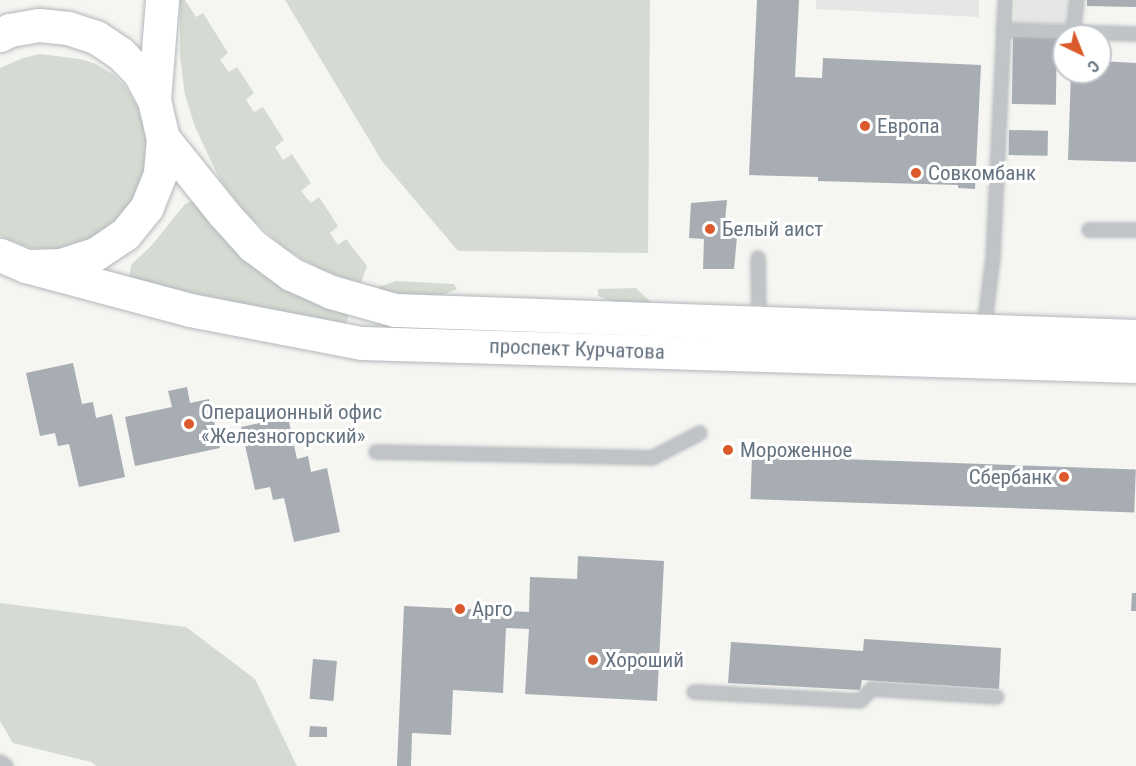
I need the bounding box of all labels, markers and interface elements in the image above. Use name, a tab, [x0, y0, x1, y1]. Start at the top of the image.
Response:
north arrow	[1052, 24, 1112, 84]
text: С	[1083, 56, 1103, 76]
place label: Европа	[877, 113, 940, 139]
marker: Европа	[858, 119, 872, 133]
place label: Совкомбанк	[928, 160, 1036, 186]
marker: Совкомбанк	[909, 166, 923, 180]
place label: Белый аист	[722, 216, 823, 242]
marker: Белый аист	[703, 222, 717, 236]
street label: проспект Курчатова	[489, 333, 665, 365]
place label: Операционный офис «Железногорский»	[201, 399, 382, 449]
marker: Операционный офис «Железногорский»	[182, 417, 196, 431]
place label: Мороженное	[740, 437, 852, 463]
marker: Мороженное	[721, 443, 735, 457]
place label: Сбербанк	[969, 464, 1052, 490]
marker: Сбербанк	[1057, 470, 1071, 484]
place label: Арго	[472, 596, 513, 622]
marker: Арго	[453, 602, 467, 616]
place label: Хороший	[605, 647, 684, 673]
marker: Хороший	[586, 653, 600, 667]

